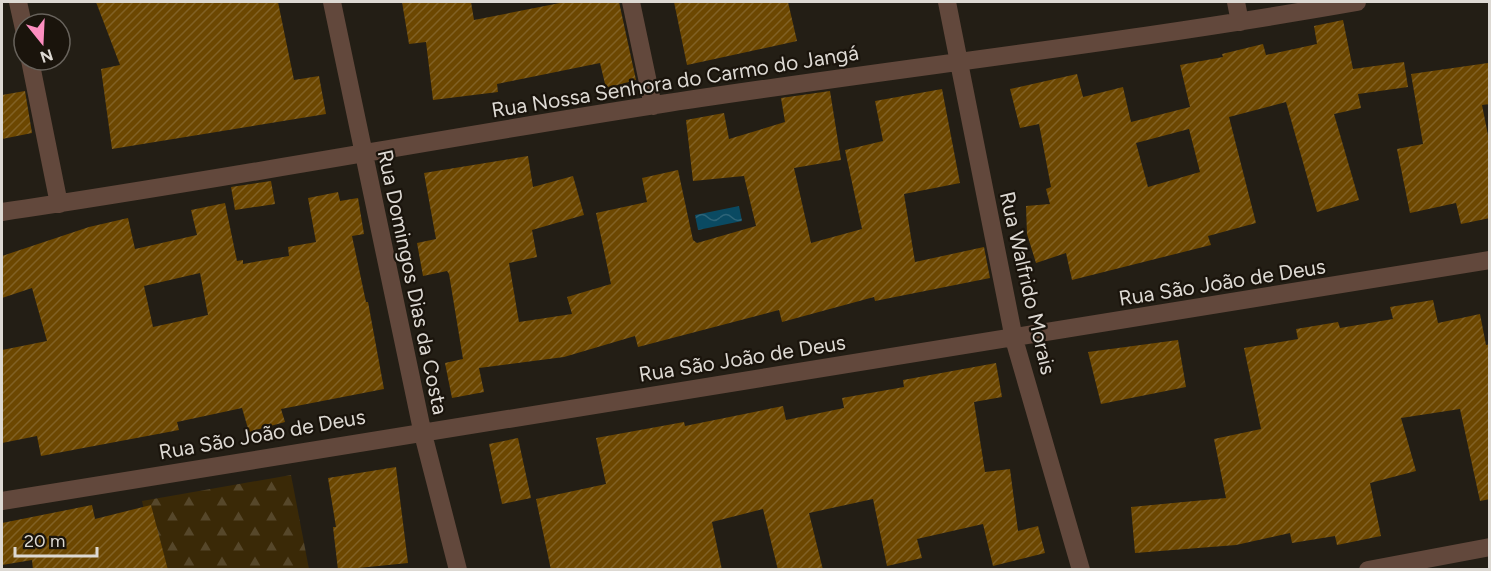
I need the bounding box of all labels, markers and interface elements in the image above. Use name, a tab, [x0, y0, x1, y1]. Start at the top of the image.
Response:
north arrow	[12, 12, 72, 72]
street label: Rua Nossa Senhora do Carmo do Jangá	[490, 40, 860, 122]
text: N	[38, 45, 55, 67]
street label: Rua Domingos Dias da Costa	[373, 147, 453, 417]
street label: Rua Walfrido Morais	[995, 189, 1061, 377]
street label: Rua São João de Deus	[1117, 253, 1327, 311]
street label: Rua São João de Deus	[637, 329, 847, 387]
street label: Rua São João de Deus	[157, 404, 367, 464]
scale bar	[15, 520, 98, 558]
text: 20 m	[24, 530, 65, 552]

